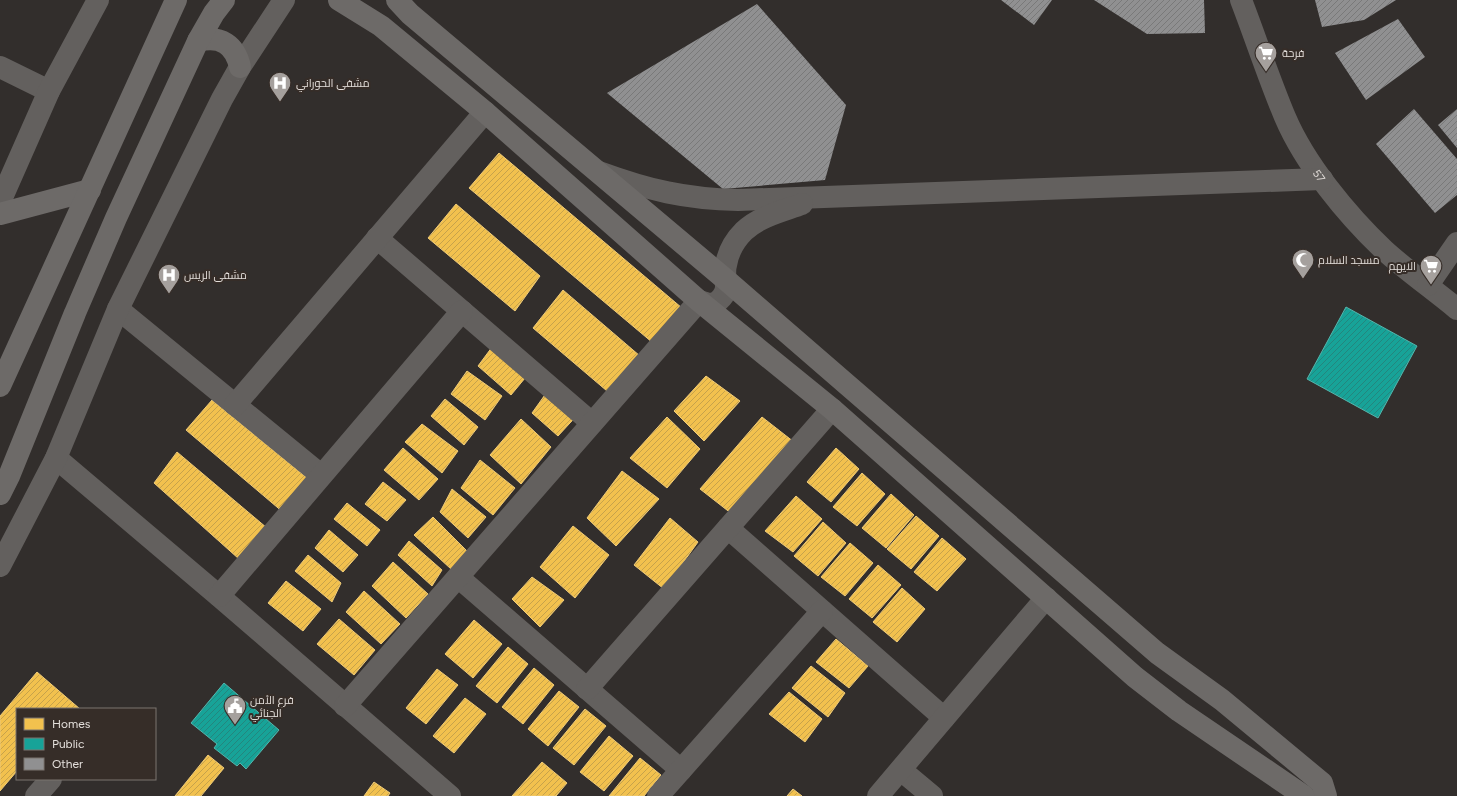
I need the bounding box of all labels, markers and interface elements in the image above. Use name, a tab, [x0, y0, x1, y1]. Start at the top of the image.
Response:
supermarket icon: فرحة	[1253, 40, 1279, 73]
place label: فرحة	[1282, 47, 1304, 60]
hospital icon: مشفى الحوراني	[267, 70, 293, 103]
place label: مشفى الحوراني	[296, 77, 369, 92]
street label: 57	[1310, 167, 1328, 185]
mosque icon: مسجد السلام	[1290, 247, 1316, 280]
supermarket icon: الايهم	[1418, 253, 1444, 286]
place label: مسجد السلام	[1318, 254, 1379, 268]
place label: الايهم	[1389, 260, 1416, 274]
hospital icon: مشفى الريس	[156, 262, 182, 295]
place label: مشفى الريس	[184, 269, 247, 282]
public building icon: فرع الأمن الجنائي	[222, 693, 248, 726]
place label: فرع الأمن الجنائي	[250, 694, 294, 722]
legend	[16, 708, 156, 780]
text: Homes	[52, 717, 91, 731]
text: Public	[52, 737, 85, 751]
text: Other	[52, 757, 83, 771]

